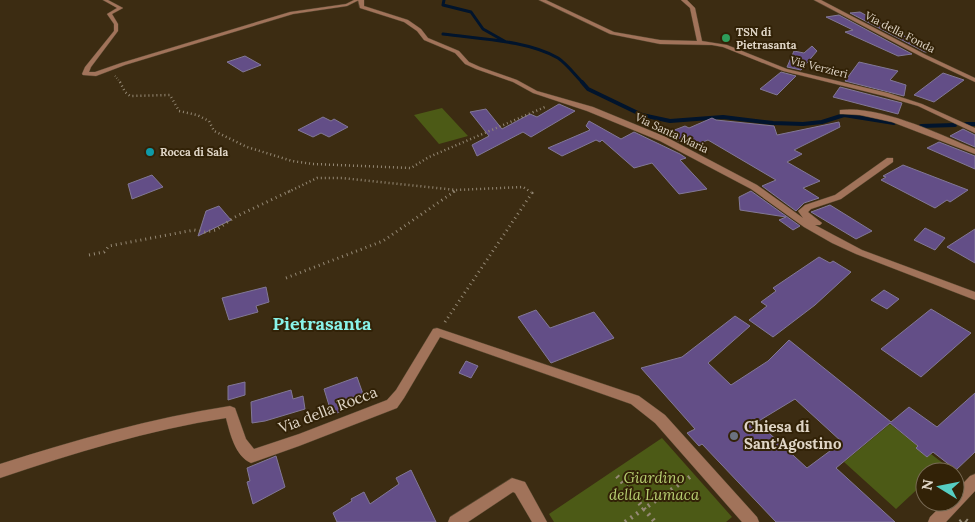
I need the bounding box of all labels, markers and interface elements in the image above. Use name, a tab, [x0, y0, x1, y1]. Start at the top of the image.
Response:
street label: Via della Fonda	[862, 8, 938, 56]
place label: TSN di Pietrasanta	[736, 25, 797, 52]
marker: TSN di Pietrasanta	[720, 32, 732, 44]
street label: Via Verzieri	[788, 53, 849, 81]
street label: Via Santa Maria	[632, 109, 711, 156]
place label: Rocca di Sala	[160, 145, 228, 159]
marker: Rocca di Sala	[144, 146, 156, 158]
district label: Pietrasanta	[273, 312, 372, 335]
street label: Via della Rocca	[275, 382, 380, 437]
place label: Chiesa di Sant'Agostino	[744, 417, 842, 453]
marker: Chiesa di Sant'Agostino	[728, 430, 740, 442]
north arrow	[915, 462, 965, 512]
park label: Giardino della Lumaca	[609, 468, 700, 504]
text: N	[917, 478, 937, 492]

